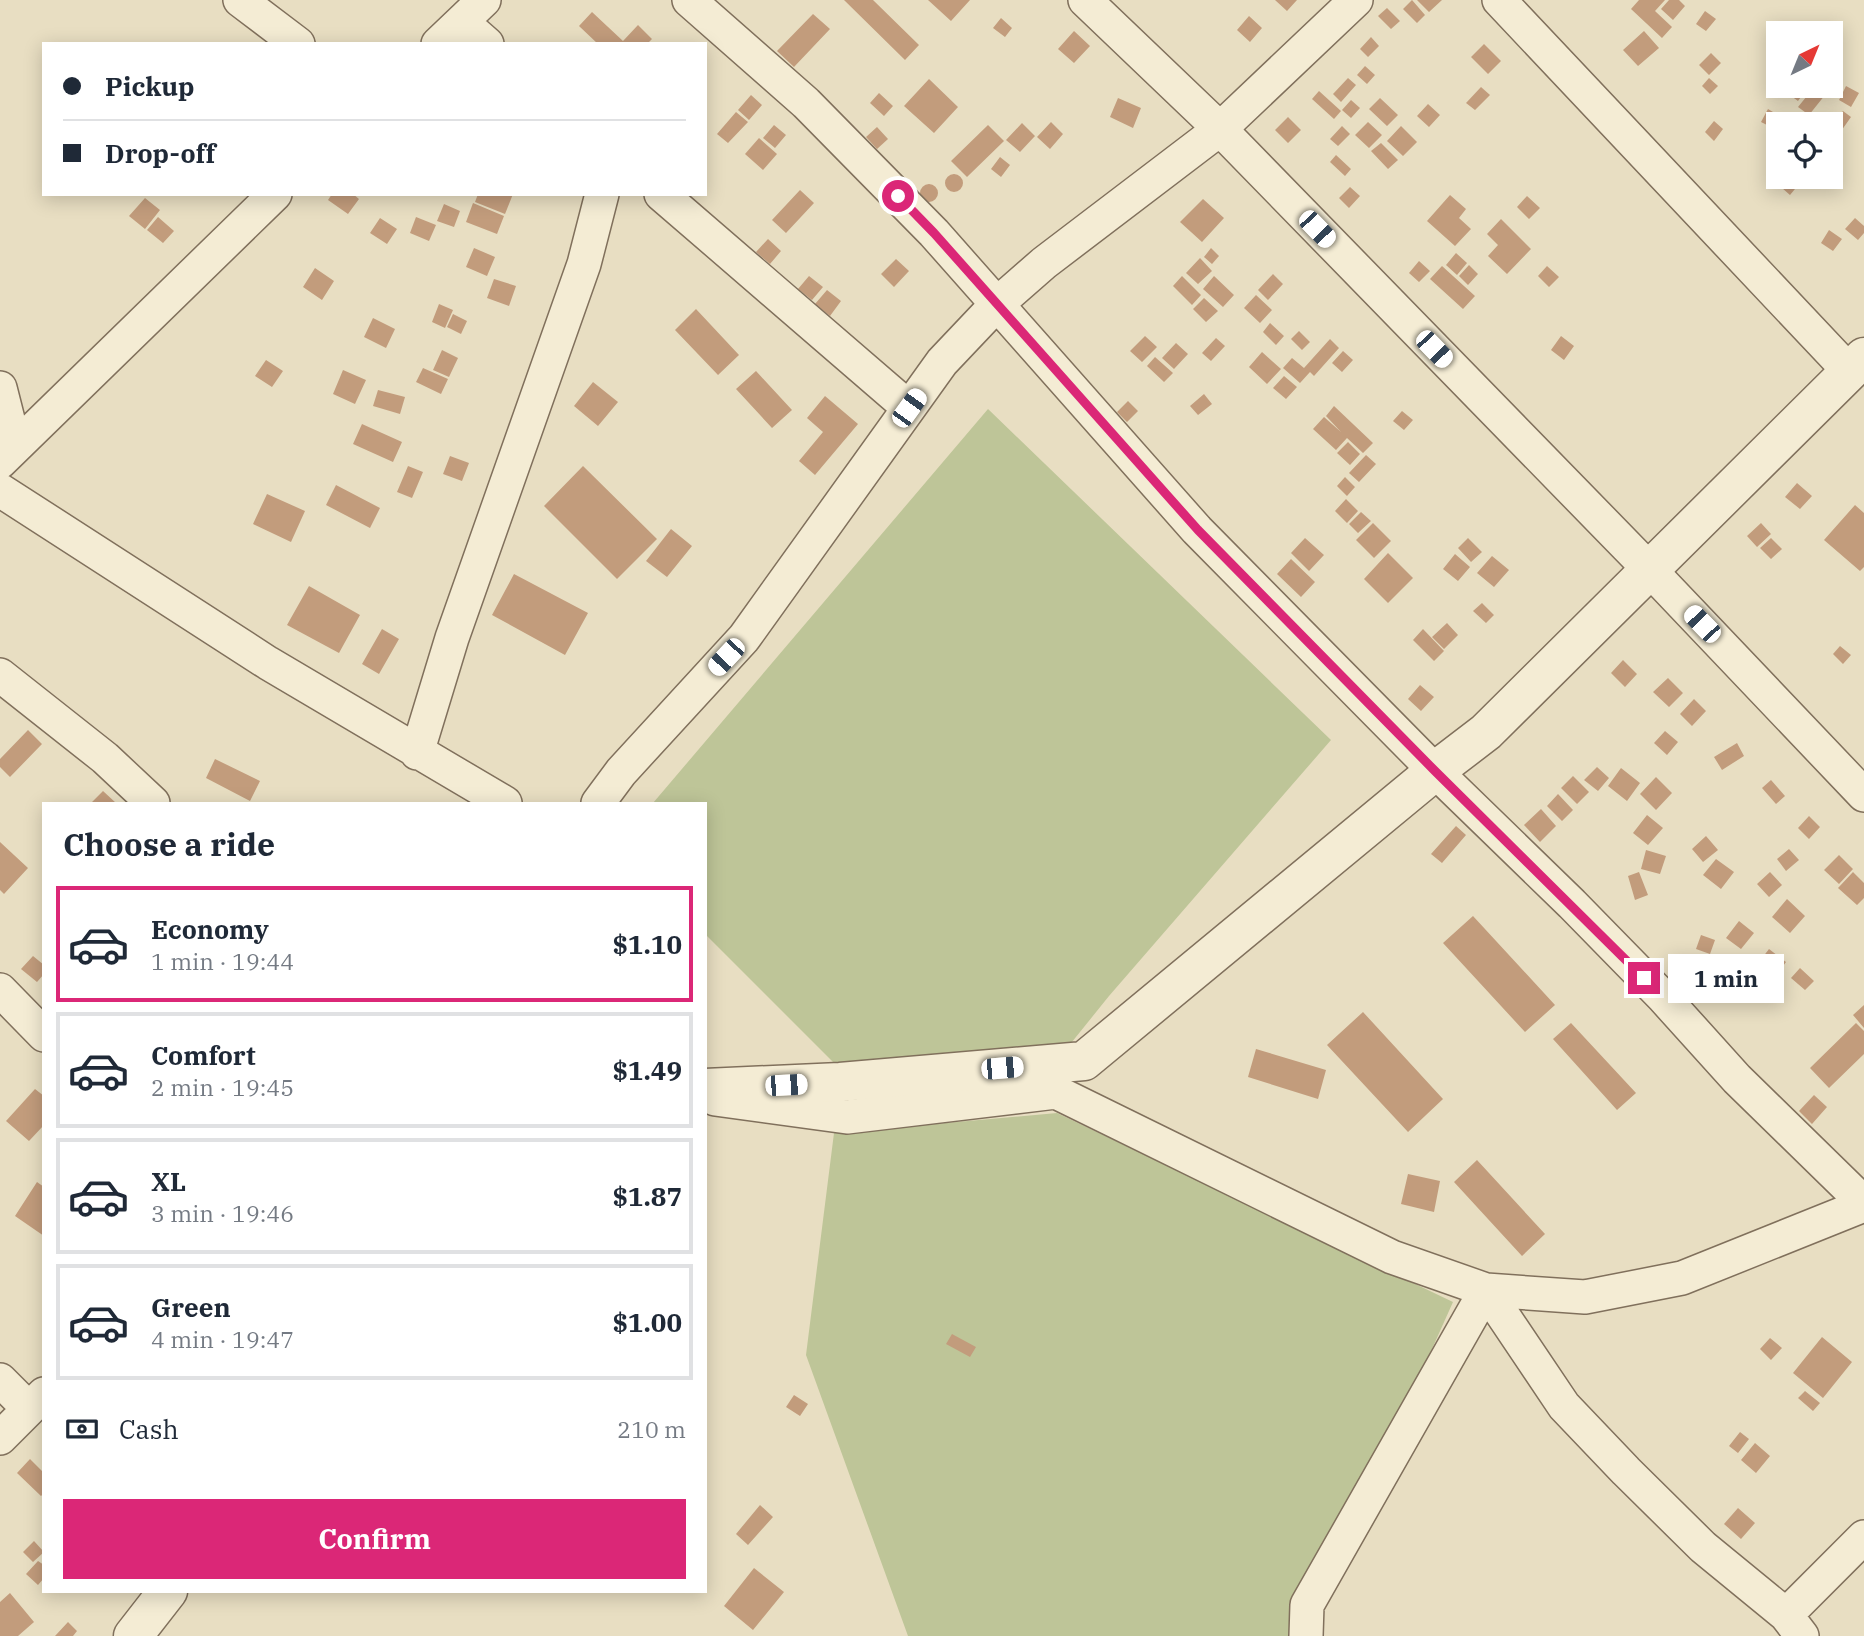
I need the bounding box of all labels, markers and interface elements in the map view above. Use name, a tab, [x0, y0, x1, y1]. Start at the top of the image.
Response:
north arrow	[1766, 21, 1843, 98]
map controls	[1766, 21, 1843, 189]
text: Pickup	[105, 69, 195, 103]
button: locate	[1766, 112, 1843, 189]
text: Drop-off	[105, 136, 216, 170]
route start	[882, 180, 914, 212]
car	[1295, 207, 1340, 251]
car	[1412, 327, 1457, 371]
car	[889, 385, 930, 431]
car	[1680, 602, 1725, 646]
car	[704, 634, 749, 680]
text: Choose a ride	[63, 823, 275, 865]
text: Economy	[151, 912, 269, 946]
icon: car	[67, 913, 130, 976]
text: $1.10	[612, 927, 682, 961]
text: 1 min · 19:44	[151, 946, 294, 976]
callout: 1 min	[1668, 954, 1784, 1002]
route end	[1628, 962, 1660, 994]
text: 1 min	[1694, 963, 1758, 993]
text: Comfort	[151, 1038, 256, 1072]
icon: car	[67, 1039, 130, 1102]
text: $1.49	[612, 1053, 682, 1087]
car	[981, 1056, 1024, 1080]
text: 2 min · 19:45	[151, 1072, 294, 1102]
car	[765, 1073, 808, 1097]
text: XL	[151, 1164, 186, 1198]
icon: car	[67, 1165, 130, 1228]
text: $1.87	[612, 1179, 682, 1213]
text: 3 min · 19:46	[151, 1198, 294, 1228]
text: Green	[151, 1290, 231, 1324]
icon: car	[67, 1291, 130, 1354]
text: $1.00	[612, 1305, 682, 1339]
text: 4 min · 19:47	[151, 1324, 294, 1354]
icon: cash	[63, 1410, 101, 1448]
text: Cash	[119, 1412, 179, 1446]
text: 210 m	[617, 1414, 686, 1444]
button: Confirm	[63, 1499, 686, 1579]

